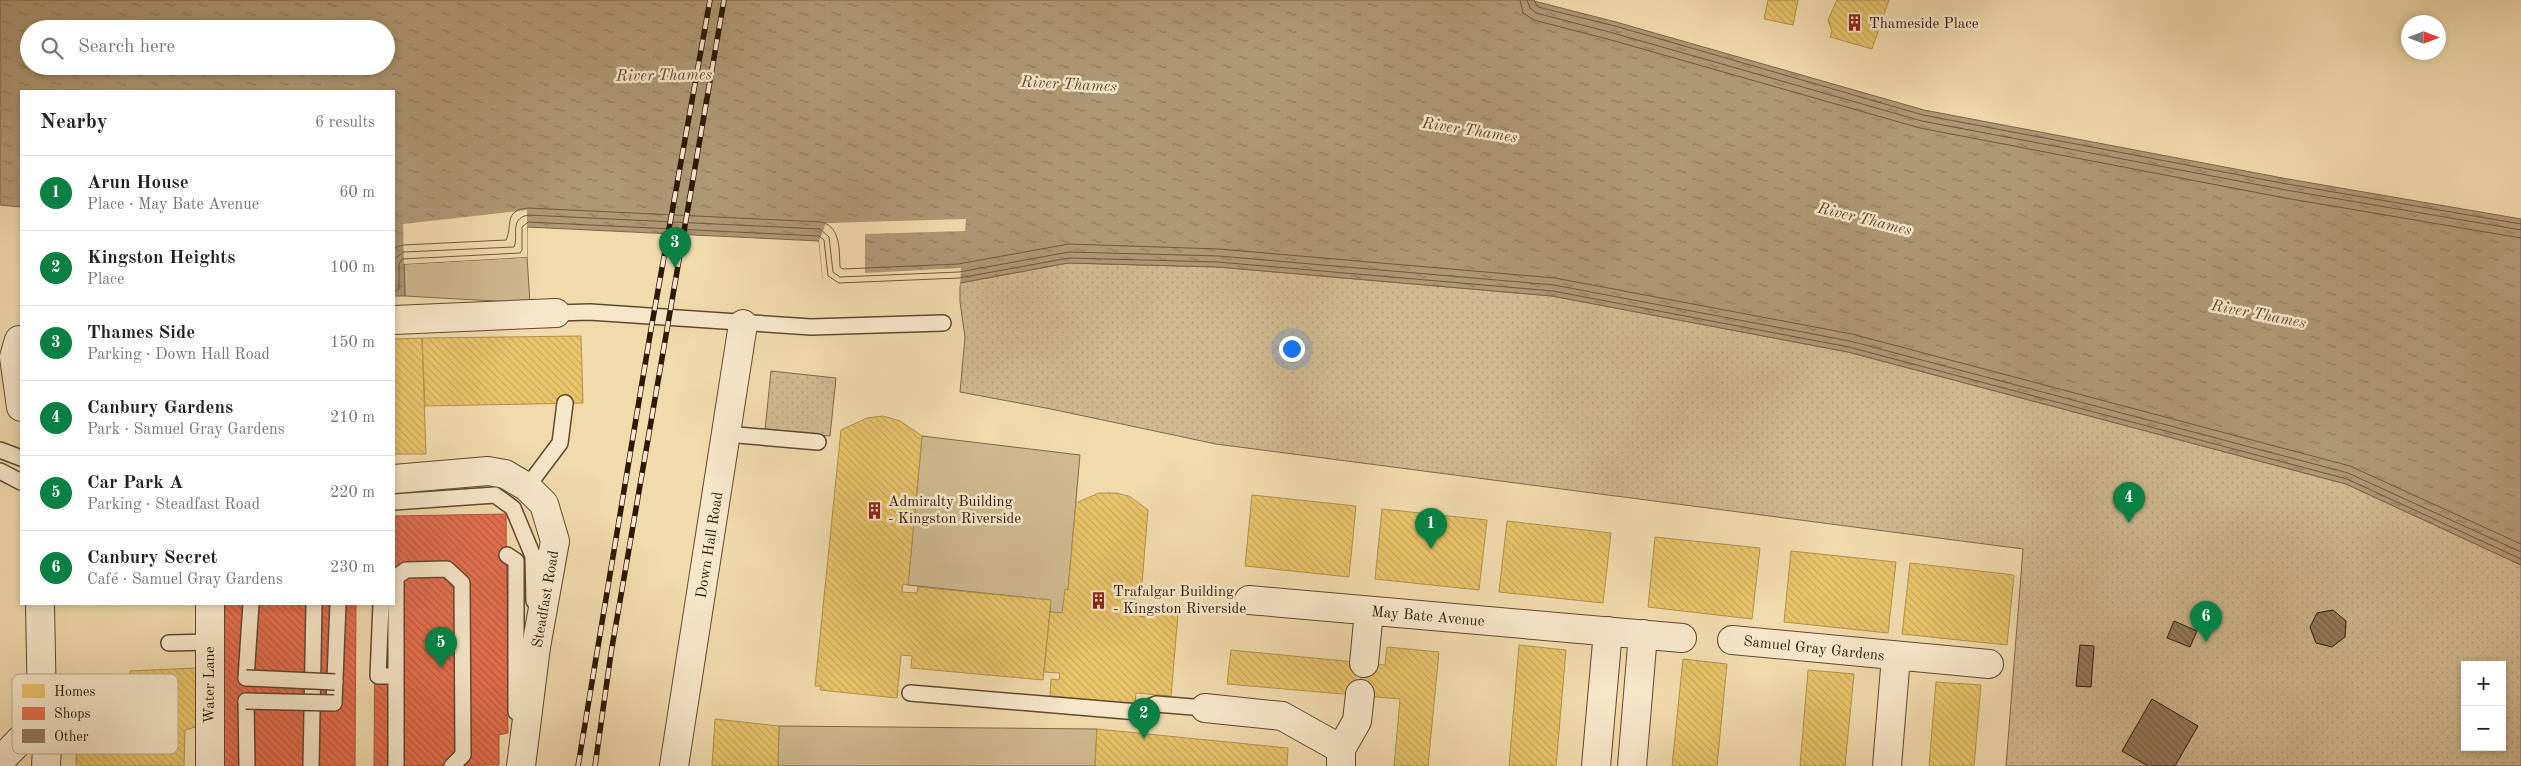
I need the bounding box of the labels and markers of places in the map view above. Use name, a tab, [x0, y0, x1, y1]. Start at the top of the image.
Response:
building icon: Thameside Place	[1845, 13, 1865, 33]
place label: Thameside Place	[1869, 17, 1979, 32]
pin: 3	[659, 227, 691, 268]
pin: 4	[2113, 482, 2145, 523]
place label: Admiralty Building - Kingston Riverside	[888, 495, 1021, 527]
building icon: Admiralty Building - Kingston Riverside	[864, 500, 884, 520]
pin: 1	[1415, 508, 1447, 549]
place label: Trafalgar Building - Kingston Riverside	[1113, 585, 1246, 617]
building icon: Trafalgar Building - Kingston Riverside	[1089, 590, 1109, 610]
pin: 6	[2190, 601, 2222, 642]
pin: 5	[425, 627, 457, 668]
pin: 2	[1128, 698, 1160, 739]

